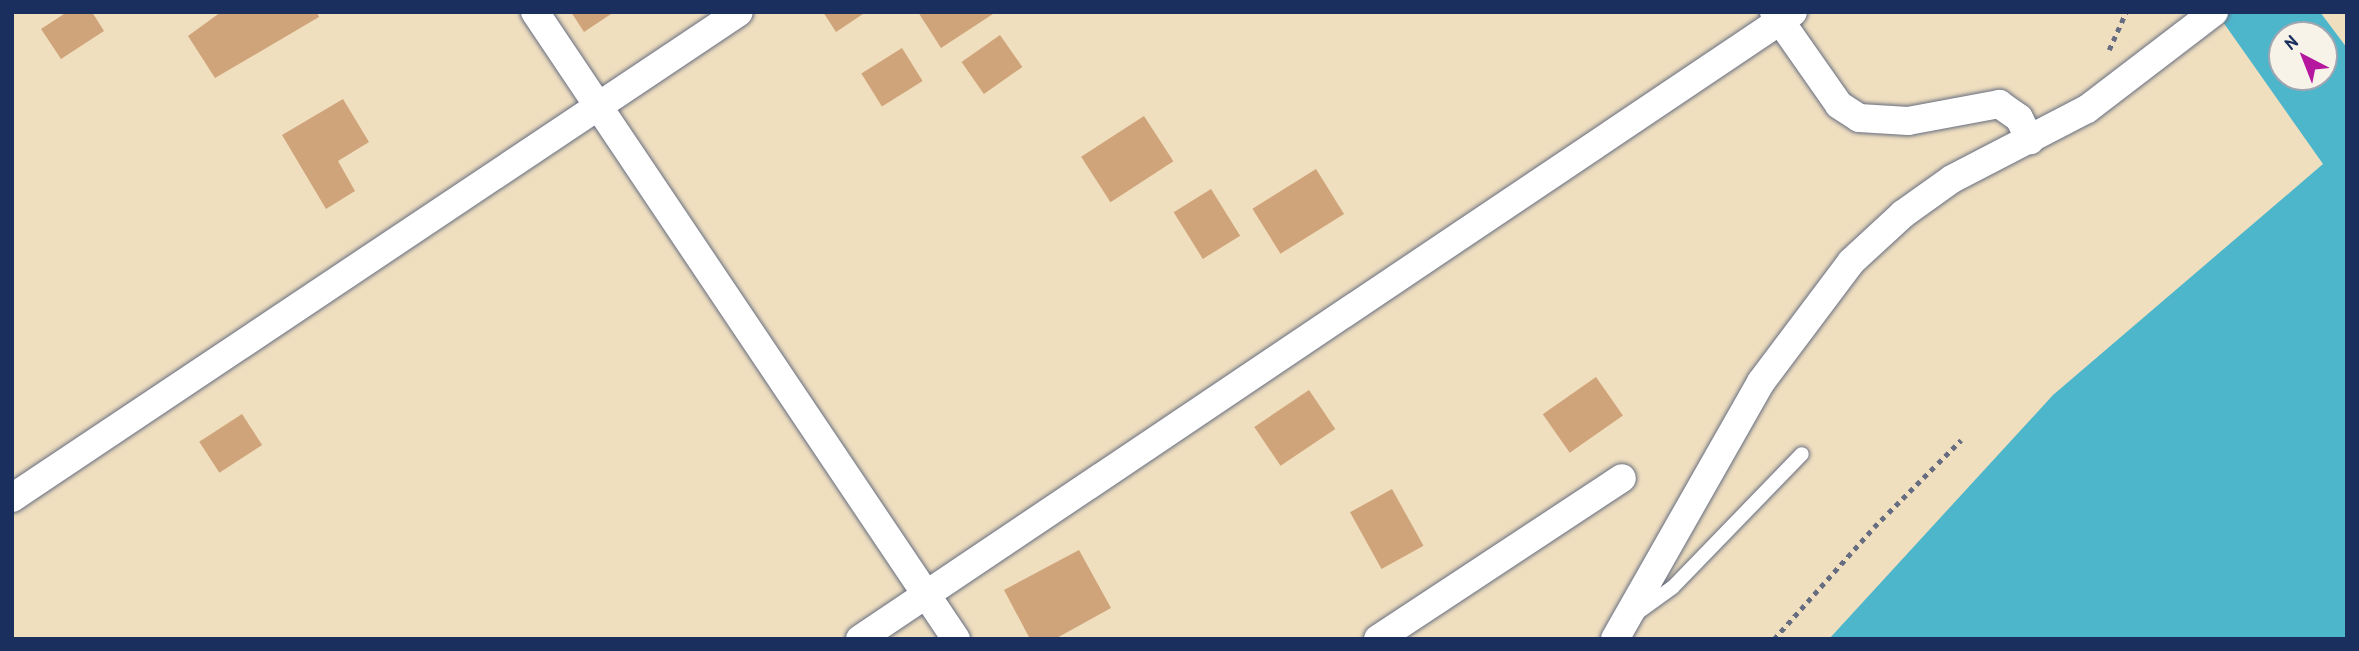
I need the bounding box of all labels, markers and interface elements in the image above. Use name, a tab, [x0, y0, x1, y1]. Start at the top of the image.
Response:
north arrow	[2268, 21, 2338, 91]
text: N	[2278, 29, 2303, 55]

